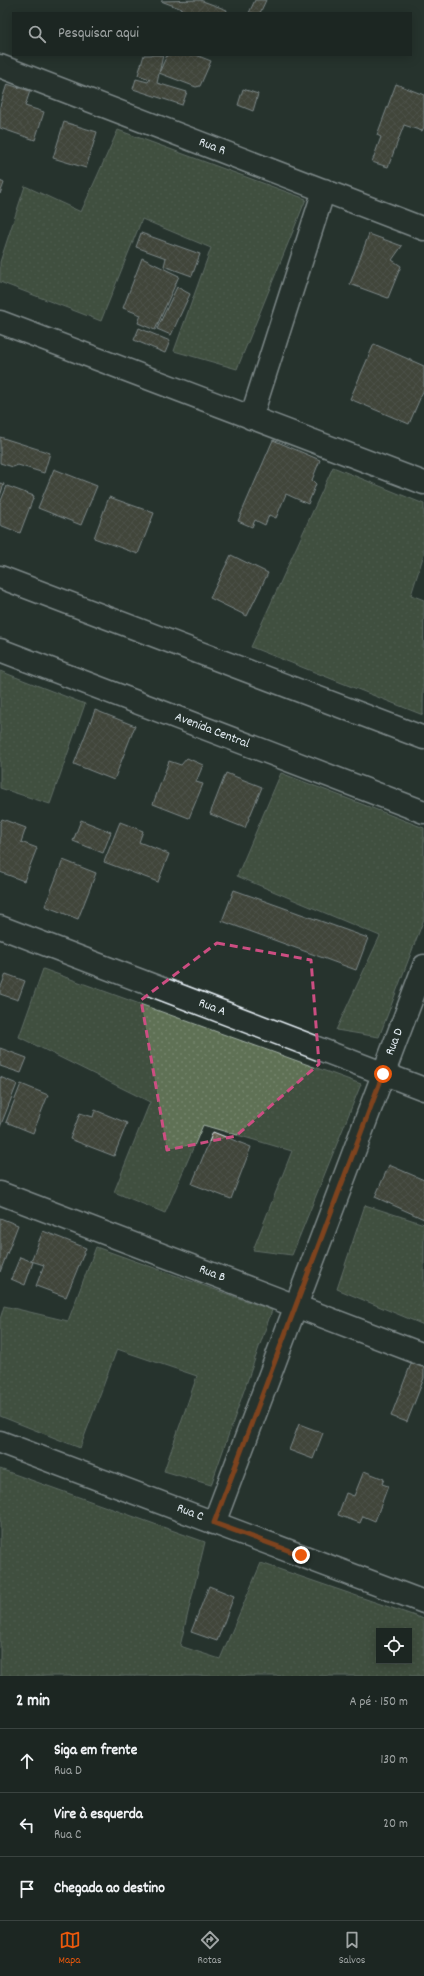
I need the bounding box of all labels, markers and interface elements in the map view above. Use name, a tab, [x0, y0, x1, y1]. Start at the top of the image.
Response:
search box	[12, 12, 412, 56]
icon: search	[26, 23, 48, 45]
text: Pesquisar aqui	[58, 23, 139, 45]
street label: Rua R	[196, 133, 228, 161]
street label: Avenida Central	[172, 708, 252, 754]
street label: Rua A	[195, 994, 229, 1022]
street label: Rua D	[381, 1025, 409, 1058]
route start	[374, 1065, 392, 1083]
street label: Rua B	[196, 1260, 228, 1288]
street label: Rua C	[174, 1499, 207, 1527]
route end	[292, 1546, 310, 1564]
map controls	[376, 1628, 412, 1664]
button: locate	[376, 1628, 412, 1664]
text: 2 min	[16, 1690, 50, 1714]
text: A pé · 150 m	[350, 1693, 408, 1712]
text: Siga em frente	[54, 1740, 137, 1762]
icon: ahead	[16, 1750, 38, 1772]
text: 130 m	[380, 1751, 408, 1770]
text: Rua D	[54, 1762, 82, 1781]
text: Vire à esquerda	[54, 1804, 143, 1826]
icon: left	[16, 1814, 38, 1836]
text: 20 m	[383, 1815, 408, 1834]
text: Rua C	[54, 1826, 81, 1845]
icon: arrive	[16, 1878, 38, 1900]
text: Chegada ao destino	[54, 1878, 165, 1900]
tab: Mapa	[59, 1929, 81, 1969]
tab: Rotas	[198, 1929, 222, 1969]
tab: Salvos	[339, 1929, 365, 1969]

